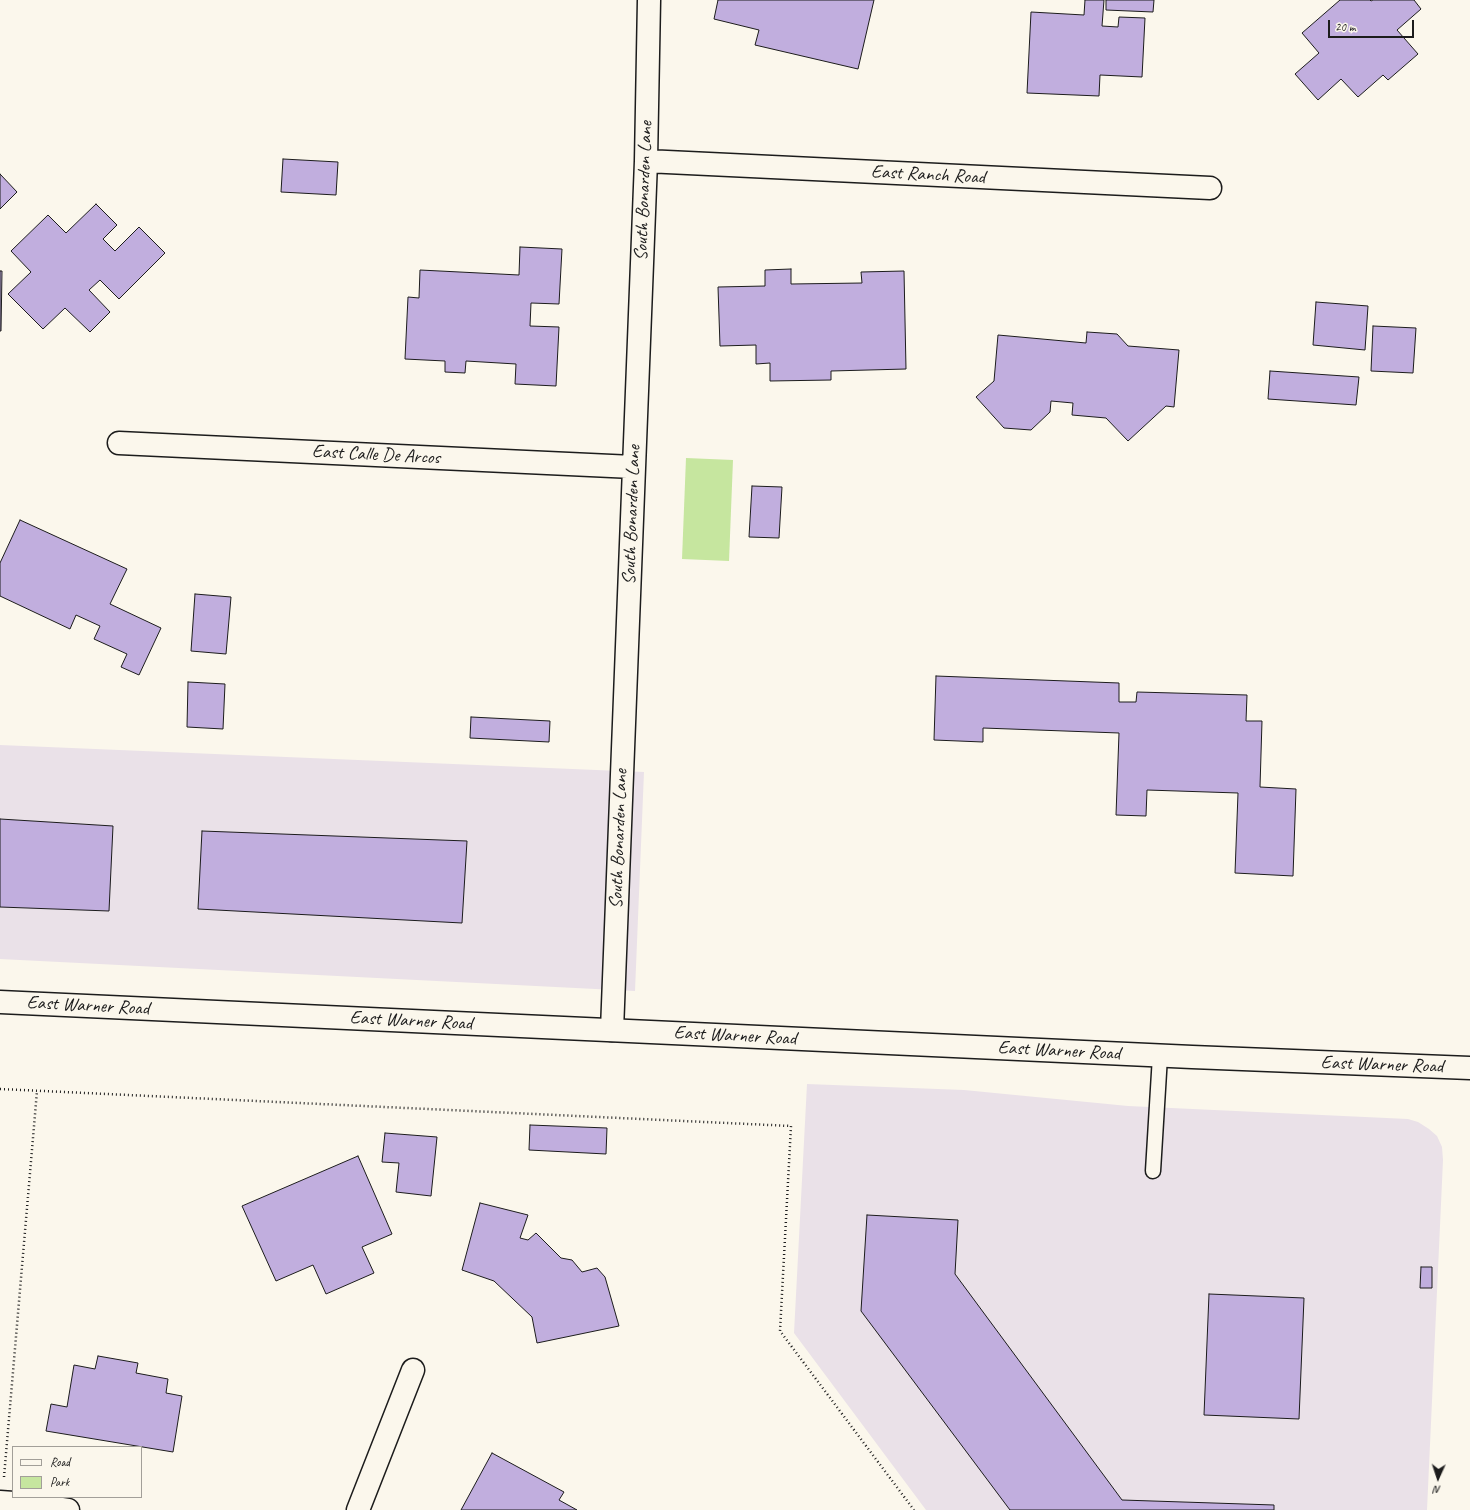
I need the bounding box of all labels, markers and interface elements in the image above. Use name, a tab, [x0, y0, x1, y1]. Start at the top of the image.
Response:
scale bar	[1330, 12, 1416, 38]
text: 20 m	[1335, 19, 1355, 35]
street label: South Bonarden Lane	[630, 121, 658, 261]
street label: East Ranch Road	[870, 161, 986, 189]
street label: East Calle De Arcos	[311, 440, 441, 470]
street label: South Bonarden Lane	[618, 445, 646, 585]
street label: South Bonarden Lane	[605, 769, 633, 909]
street label: East Warner Road	[26, 991, 150, 1021]
street label: East Warner Road	[349, 1006, 473, 1036]
street label: East Warner Road	[673, 1021, 797, 1051]
street label: East Warner Road	[997, 1036, 1121, 1066]
street label: East Warner Road	[1320, 1051, 1444, 1079]
legend	[12, 1446, 142, 1498]
text: Road	[50, 1454, 70, 1470]
north arrow	[1418, 1458, 1458, 1498]
text: Park	[50, 1474, 69, 1490]
text: N	[1434, 1483, 1441, 1497]

